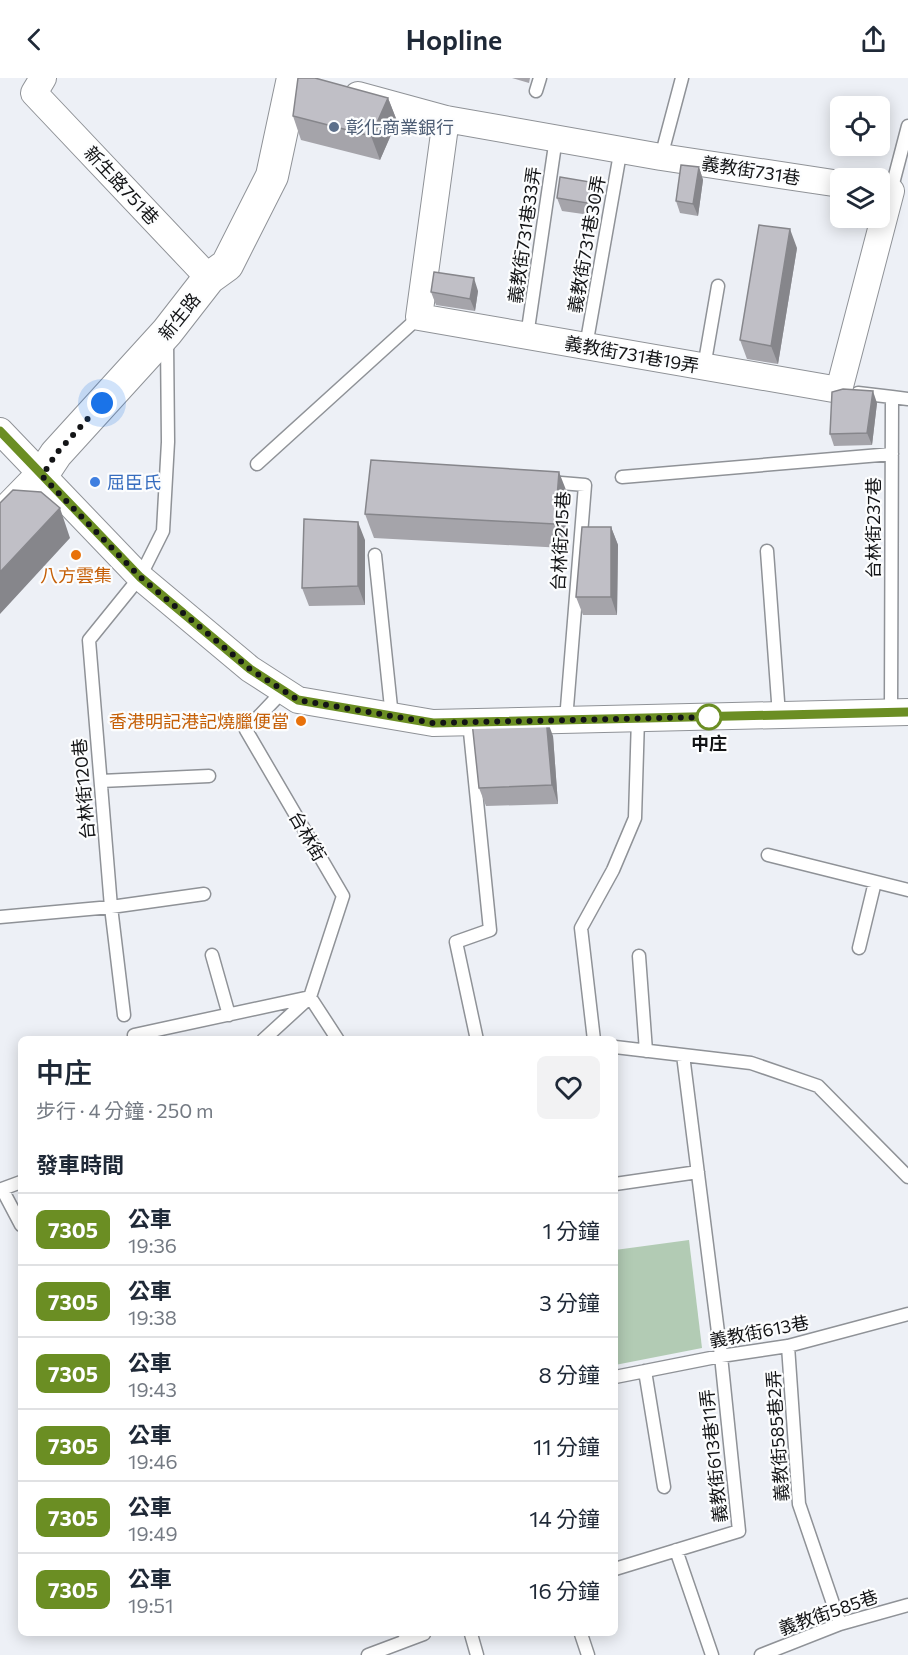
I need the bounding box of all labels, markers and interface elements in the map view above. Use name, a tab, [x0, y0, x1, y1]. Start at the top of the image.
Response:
icon: back	[18, 23, 51, 56]
text: Hopline	[406, 23, 502, 56]
icon: share	[857, 23, 890, 56]
map controls	[830, 96, 890, 228]
button: locate	[830, 96, 890, 156]
place label: 彰化商業銀行	[346, 116, 454, 138]
marker: 彰化商業銀行	[327, 120, 341, 134]
street label: 新生路751巷	[80, 141, 164, 229]
street label: 義教街731巷	[700, 151, 802, 189]
street label: 義教街731巷33弄	[504, 165, 544, 305]
button: layers	[830, 168, 890, 228]
street label: 義教街731巷30弄	[563, 173, 609, 315]
street label: 新生路	[153, 288, 205, 344]
street label: 義教街731巷19弄	[563, 331, 701, 377]
your location	[87, 388, 117, 418]
place label: 屈臣氏	[107, 471, 161, 493]
marker: 屈臣氏	[88, 475, 102, 489]
street label: 台林街237巷	[862, 477, 884, 579]
street label: 台林街215巷	[546, 490, 574, 592]
marker: 八方雲集	[69, 548, 83, 562]
place label: 八方雲集	[40, 564, 112, 586]
marker: 中庄	[696, 704, 722, 730]
place label: 香港明記港記燒臘便當	[109, 710, 289, 732]
marker: 香港明記港記燒臘便當	[294, 714, 308, 728]
place label: 中庄	[691, 732, 727, 754]
street label: 台林街120巷	[68, 738, 98, 840]
street label: 台林街	[285, 807, 331, 865]
text: 中庄	[36, 1055, 92, 1089]
button: heart	[537, 1056, 600, 1119]
text: 步行 · 4 分鐘 · 250 m	[36, 1098, 214, 1122]
text: 發車時間	[36, 1151, 124, 1178]
text: 公車	[128, 1205, 172, 1232]
text: 7305	[48, 1217, 98, 1242]
text: 1 分鐘	[542, 1217, 600, 1244]
text: 19:36	[128, 1233, 177, 1257]
text: 公車	[128, 1277, 172, 1304]
text: 7305	[48, 1289, 98, 1314]
text: 3 分鐘	[539, 1289, 600, 1316]
text: 19:38	[128, 1305, 177, 1329]
street label: 義教街613巷	[707, 1311, 811, 1351]
text: 公車	[128, 1349, 172, 1376]
text: 7305	[48, 1361, 98, 1386]
text: 8 分鐘	[538, 1361, 600, 1388]
street label: 義教街585巷2弄	[761, 1370, 793, 1502]
text: 19:43	[128, 1377, 177, 1401]
street label: 義教街613巷11弄	[695, 1388, 731, 1524]
text: 公車	[128, 1421, 172, 1448]
text: 7305	[48, 1433, 98, 1458]
text: 11 分鐘	[533, 1433, 600, 1460]
text: 19:46	[128, 1449, 178, 1473]
text: 公車	[128, 1493, 172, 1520]
text: 7305	[48, 1505, 98, 1530]
text: 14 分鐘	[529, 1505, 600, 1532]
text: 19:49	[128, 1521, 178, 1545]
text: 公車	[128, 1565, 172, 1592]
text: 7305	[48, 1577, 98, 1602]
text: 16 分鐘	[529, 1577, 600, 1604]
street label: 義教街585巷	[775, 1585, 881, 1639]
text: 19:51	[128, 1593, 173, 1617]

